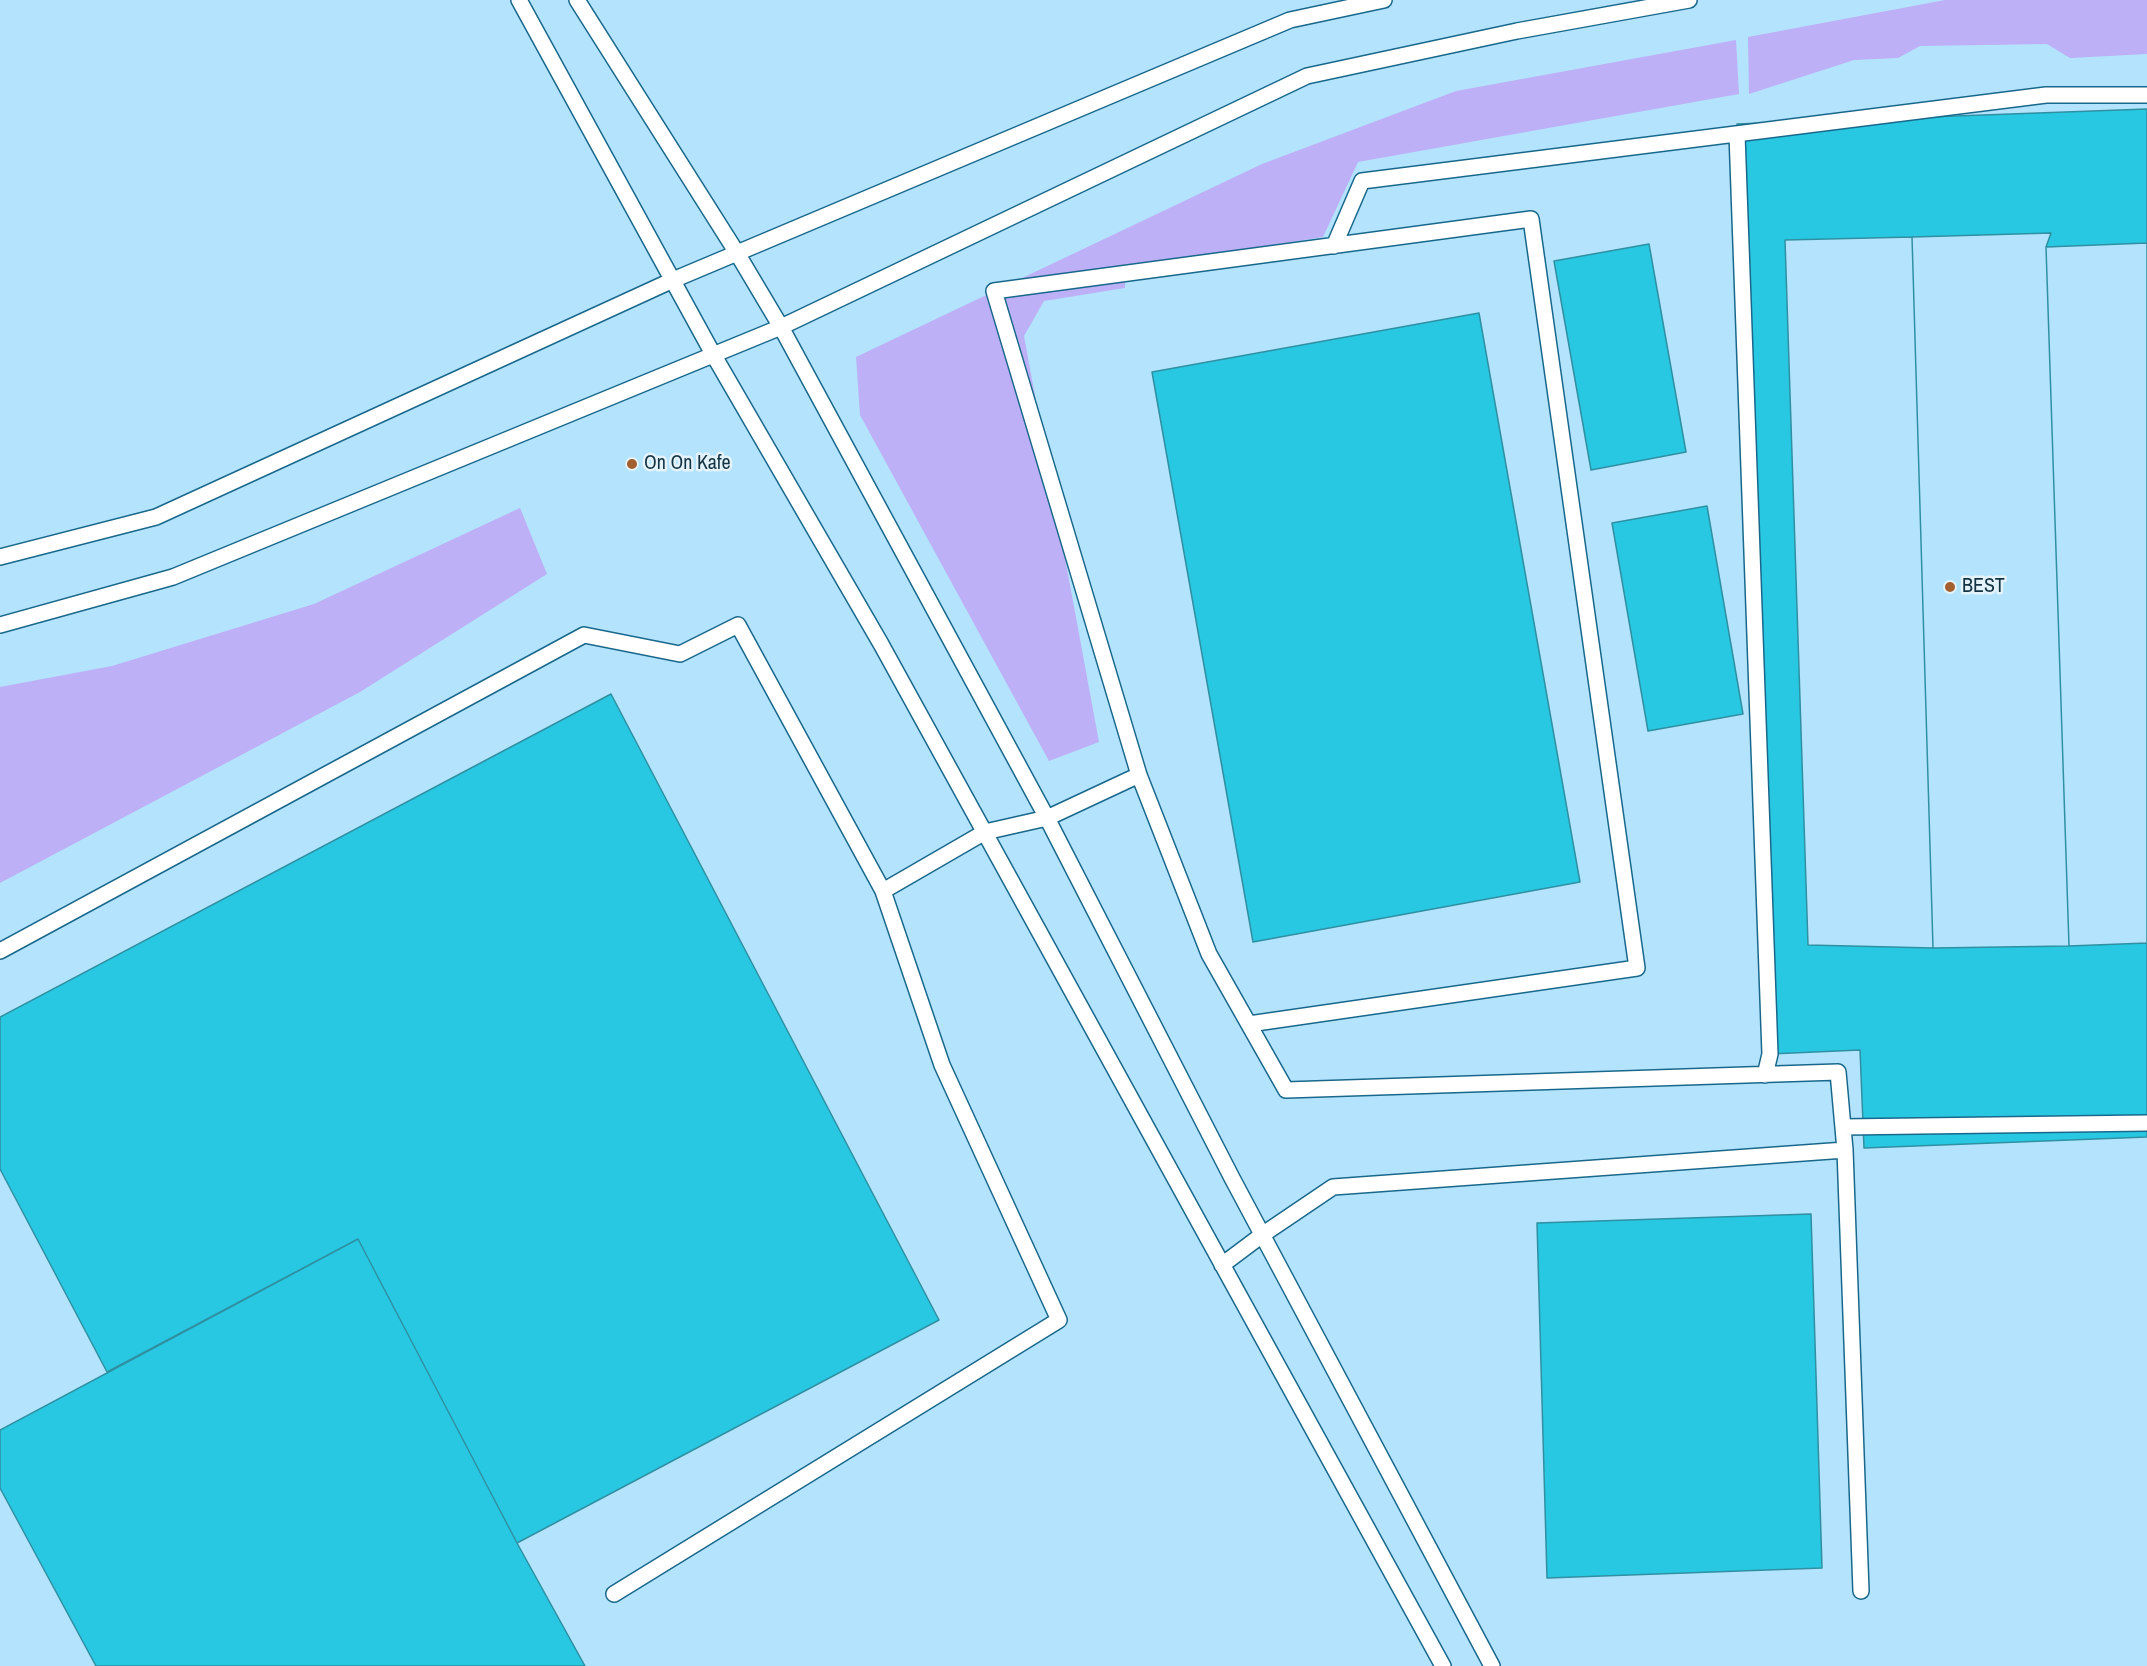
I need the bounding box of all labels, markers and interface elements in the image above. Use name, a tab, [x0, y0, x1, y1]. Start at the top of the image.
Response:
place label: On On Kafe	[644, 452, 731, 476]
marker: On On Kafe	[625, 457, 639, 471]
place label: BEST	[1962, 575, 2005, 599]
marker: BEST	[1943, 580, 1957, 594]

